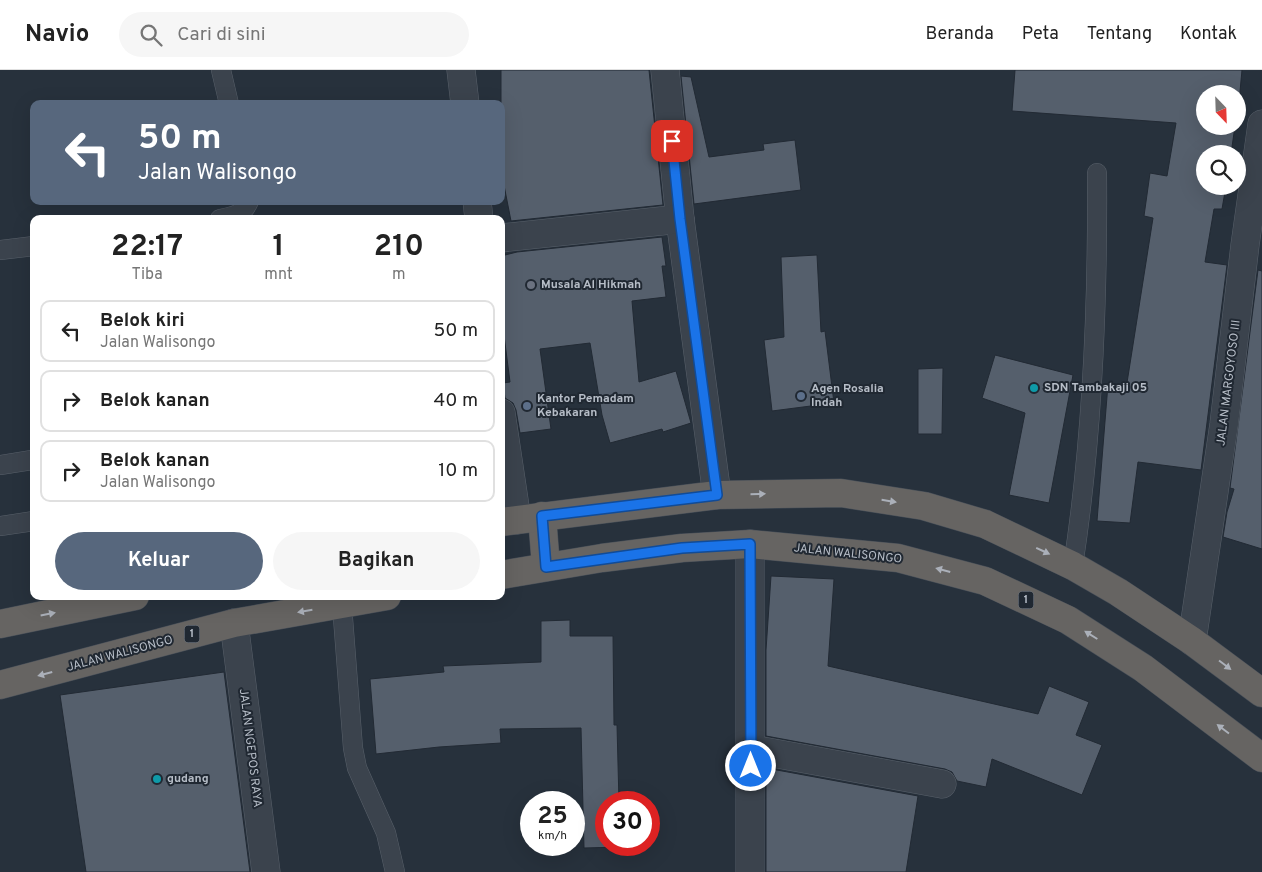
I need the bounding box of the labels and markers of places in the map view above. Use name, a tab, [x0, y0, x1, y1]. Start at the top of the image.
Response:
pin	[651, 120, 693, 162]
place label: Musala Al Hikmah	[541, 277, 641, 293]
marker: Musala Al Hikmah	[525, 279, 537, 291]
place label: SDN Tambakaji 05	[1044, 380, 1147, 396]
place label: Agen Rosalia Indah	[811, 381, 884, 411]
marker: SDN Tambakaji 05	[1028, 382, 1040, 394]
marker: Agen Rosalia Indah	[795, 390, 807, 402]
place label: Kantor Pemadam Kebakaran	[537, 391, 634, 421]
marker: Kantor Pemadam Kebakaran	[521, 400, 533, 412]
place label: gudang	[167, 771, 209, 787]
marker: gudang	[151, 773, 163, 785]

